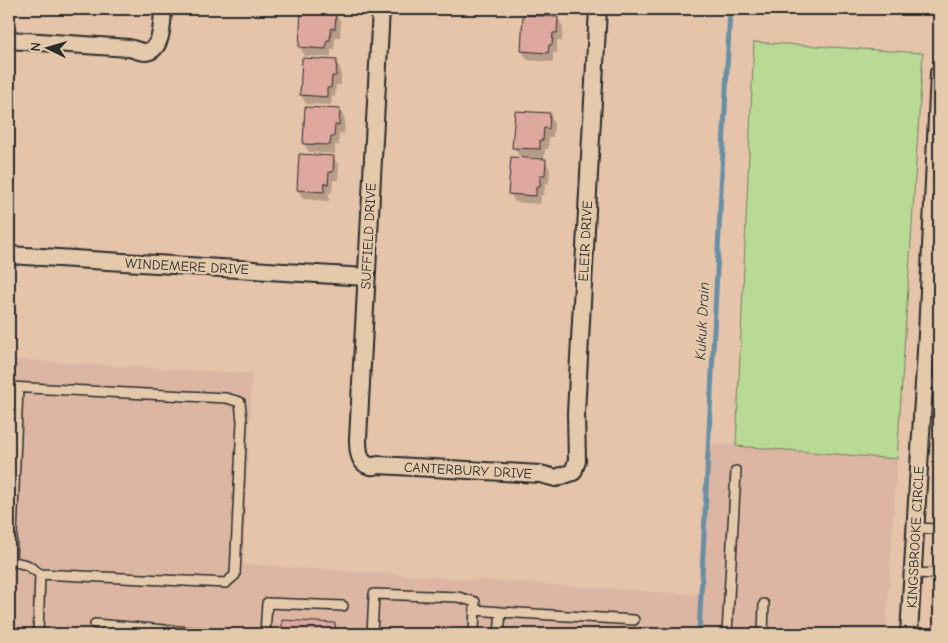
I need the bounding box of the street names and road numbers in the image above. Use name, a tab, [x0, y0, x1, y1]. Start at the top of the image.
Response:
street label: SUFFIELD DRIVE	[357, 182, 380, 290]
street label: ELEIR DRIVE	[575, 200, 596, 282]
street label: WINDEMERE DRIVE	[124, 255, 249, 278]
street label: CANTERBURY DRIVE	[403, 459, 532, 482]
street label: KINGSBROOKE CIRCLE	[903, 465, 928, 609]

